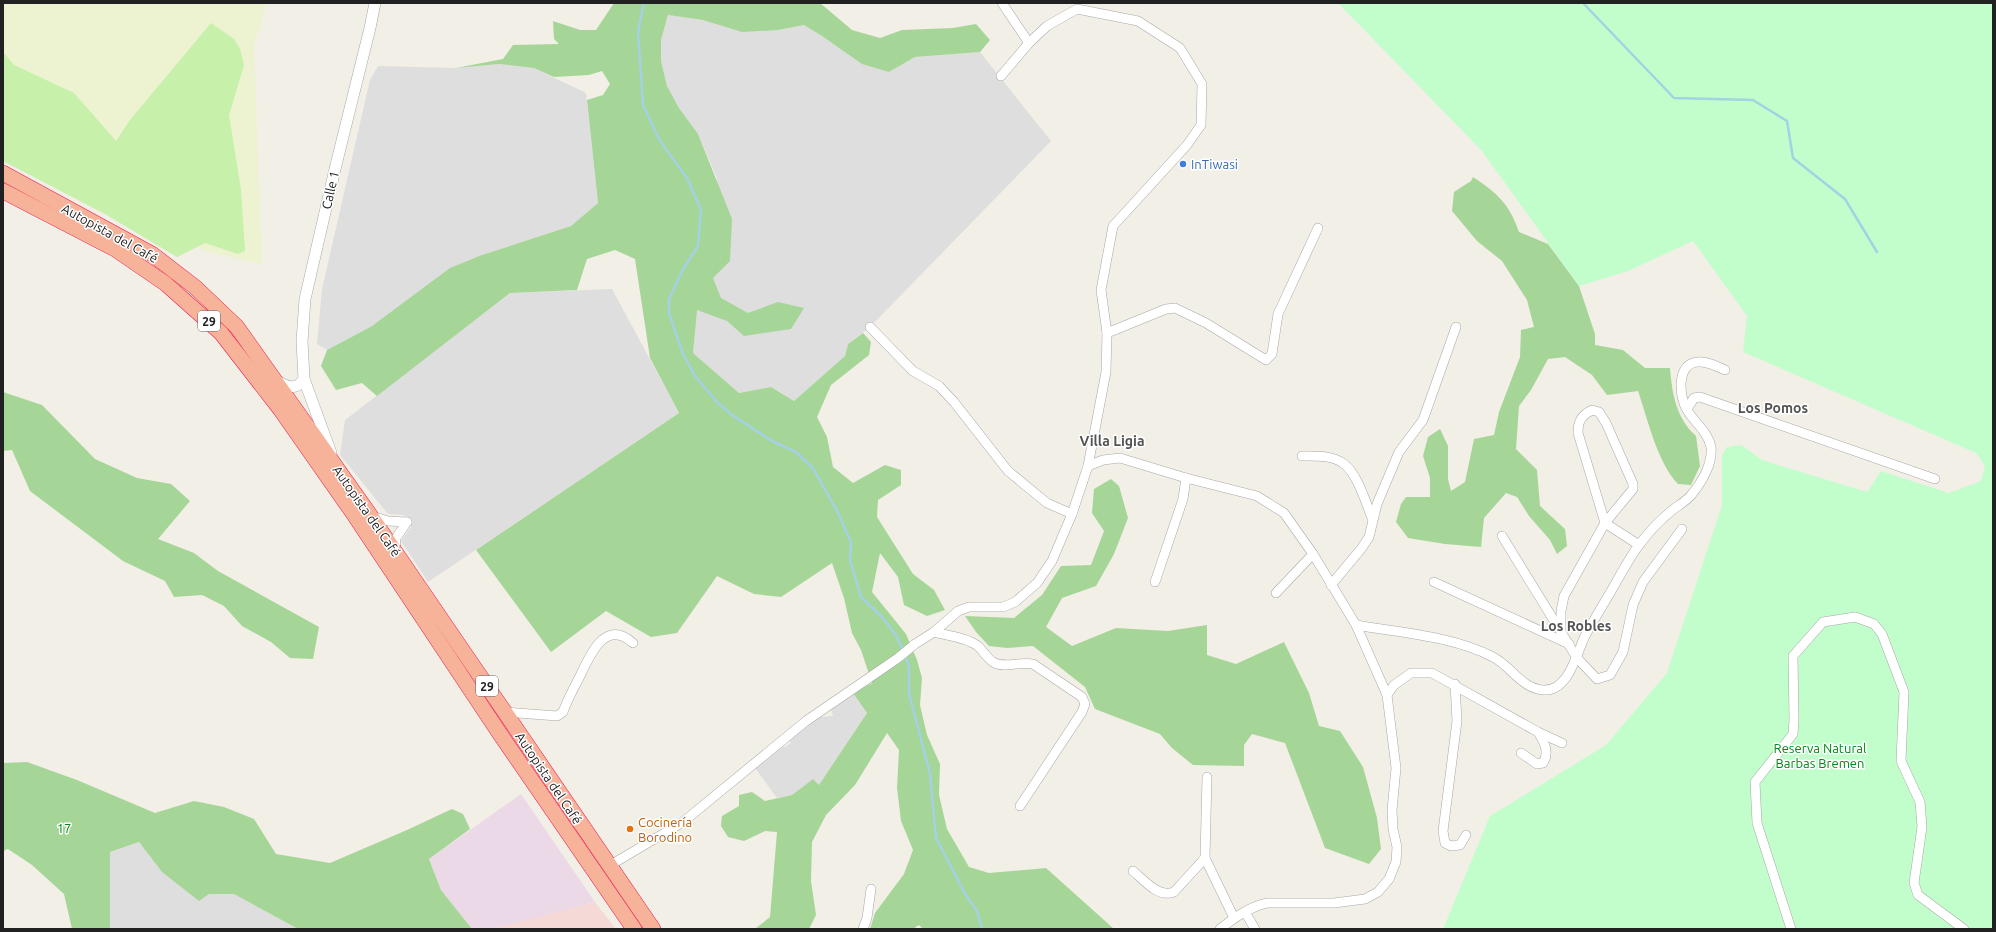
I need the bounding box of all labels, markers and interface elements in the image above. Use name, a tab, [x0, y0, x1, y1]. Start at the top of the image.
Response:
place label: InTiwasi	[1191, 157, 1238, 171]
marker: InTiwasi	[1178, 159, 1188, 169]
street label: Calle 1	[319, 169, 341, 211]
street label: Autopista del Café	[60, 201, 160, 265]
road number: 29	[198, 311, 220, 331]
district label: Los Pomos	[1738, 400, 1809, 416]
district label: Villa Ligia	[1079, 433, 1145, 449]
street label: Autopista del Café	[330, 463, 404, 559]
district label: Los Robles	[1541, 618, 1612, 634]
road number: 29	[476, 676, 498, 696]
street label: Autopista del Café	[513, 729, 585, 827]
park label: Reserva Natural Barbas Bremen	[1774, 741, 1867, 770]
place label: Cocinería Borodino	[638, 815, 692, 844]
park label: 17	[57, 821, 71, 835]
marker: Cocinería Borodino	[625, 824, 635, 834]

